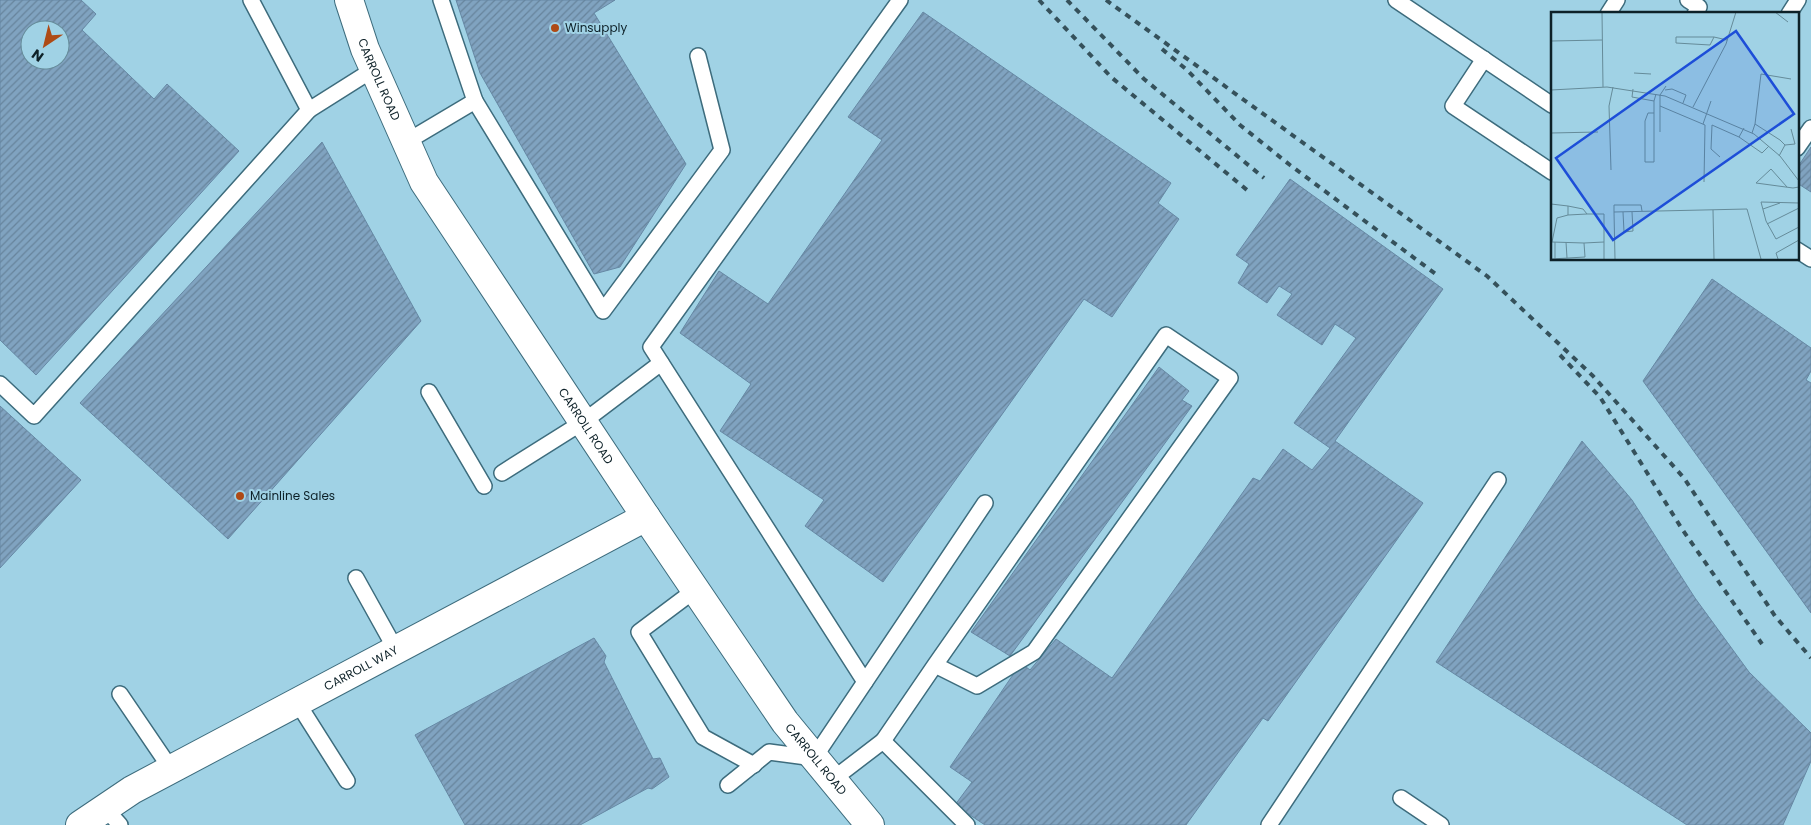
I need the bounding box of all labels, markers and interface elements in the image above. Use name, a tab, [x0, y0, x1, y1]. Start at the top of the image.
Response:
inset map	[1551, 12, 1798, 260]
place label: Winsupply	[565, 19, 627, 36]
north arrow	[20, 20, 70, 70]
marker: Winsupply	[549, 22, 561, 34]
street label: CARROLL ROAD	[354, 36, 405, 123]
text: N	[27, 44, 48, 67]
street label: CARROLL ROAD	[555, 384, 618, 467]
place label: Mainline Sales	[250, 487, 335, 504]
marker: Mainline Sales	[234, 490, 246, 502]
street label: CARROLL WAY	[321, 641, 401, 695]
street label: CARROLL ROAD	[782, 720, 851, 798]

